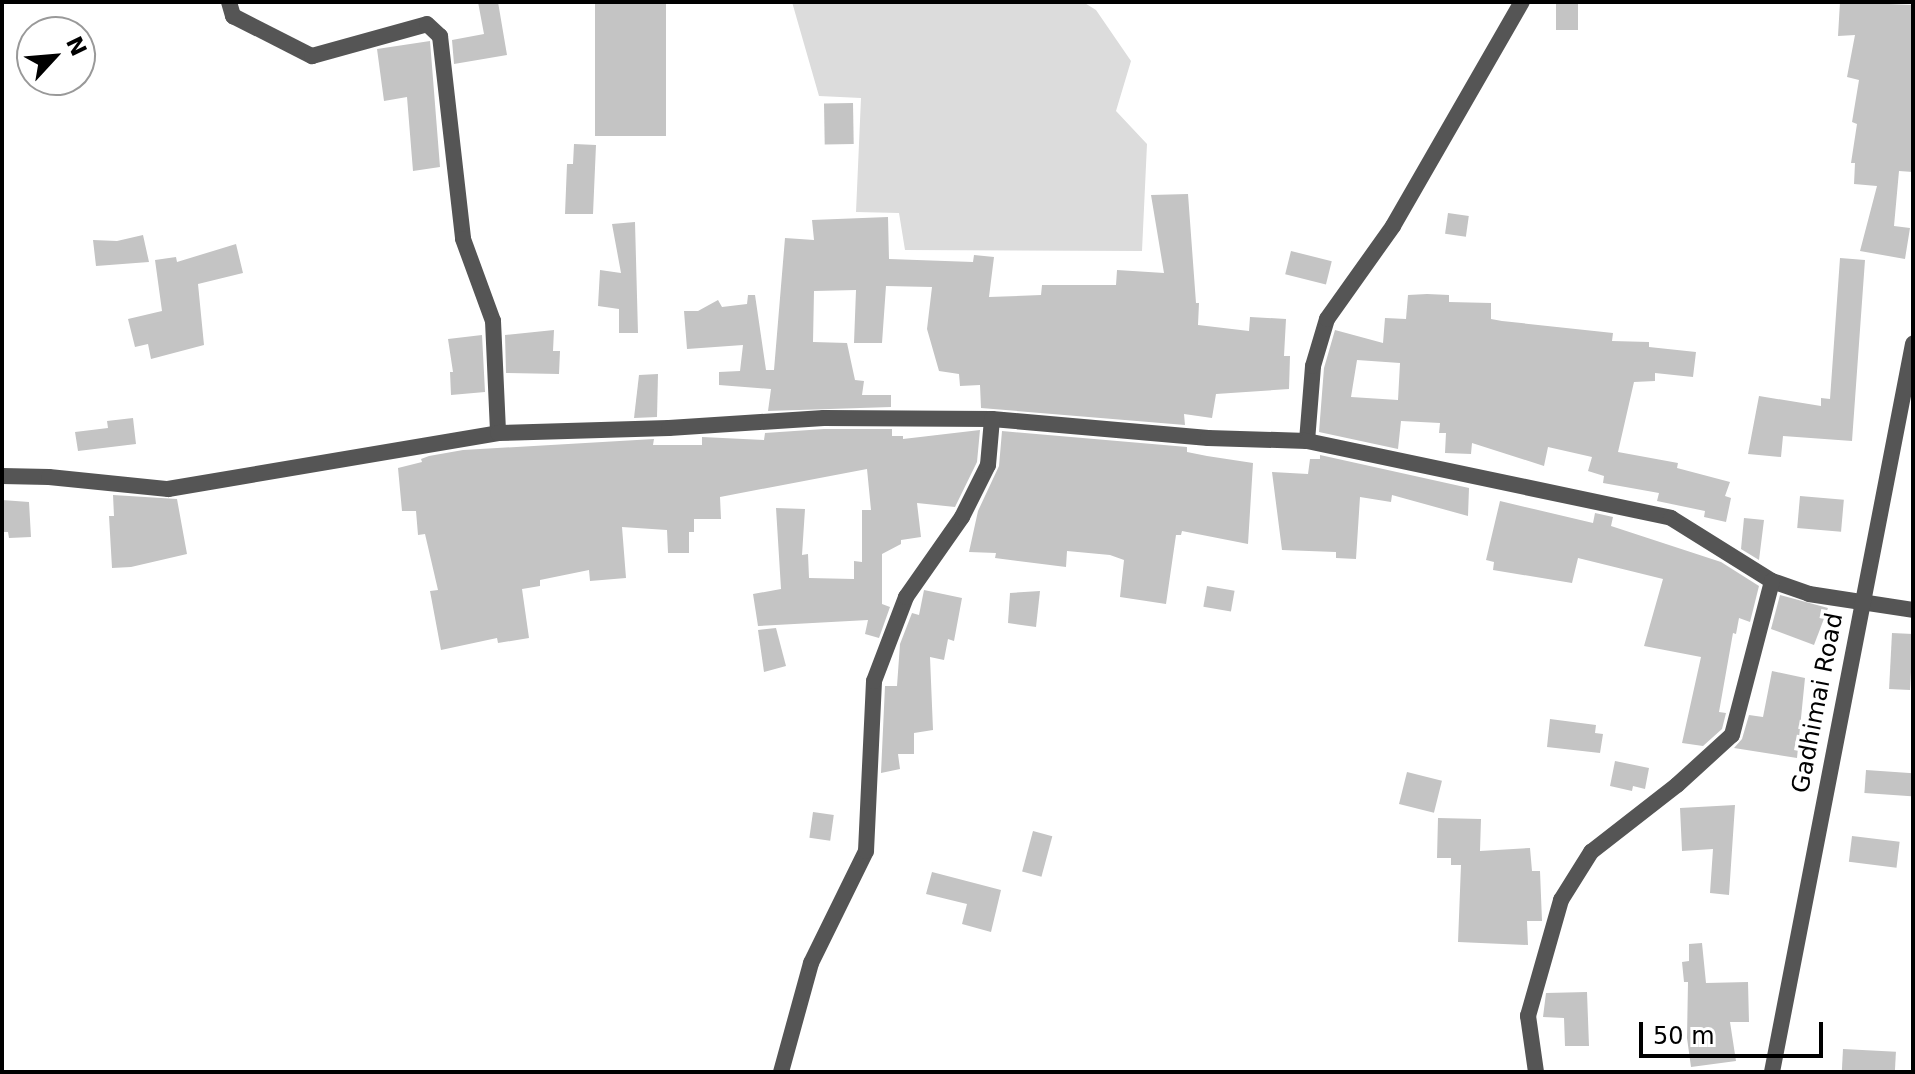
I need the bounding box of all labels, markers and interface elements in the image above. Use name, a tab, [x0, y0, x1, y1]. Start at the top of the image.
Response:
north arrow	[16, 16, 96, 96]
text: N	[61, 32, 91, 60]
street label: Gadhimai Road	[1786, 610, 1850, 796]
scale bar	[1643, 1006, 1827, 1056]
text: 50 m	[1653, 1022, 1715, 1050]

